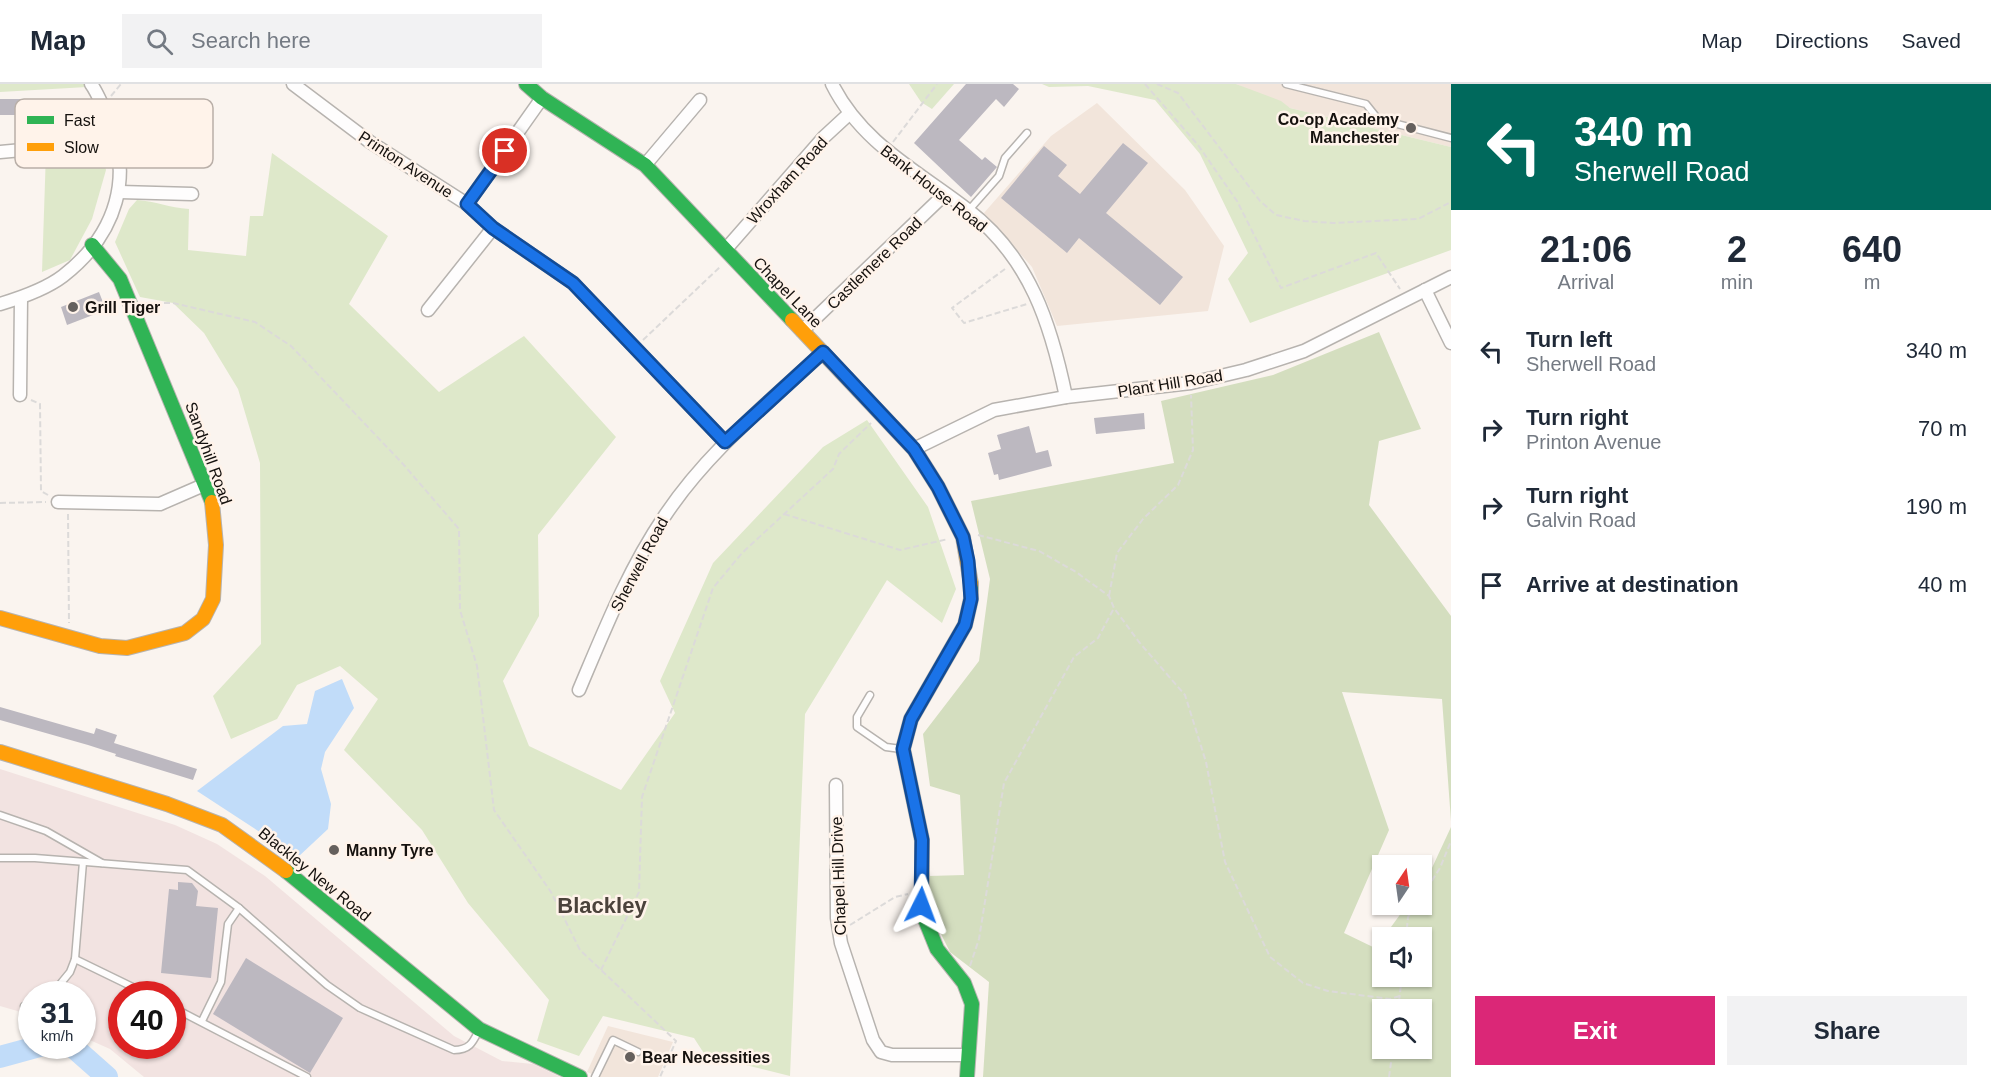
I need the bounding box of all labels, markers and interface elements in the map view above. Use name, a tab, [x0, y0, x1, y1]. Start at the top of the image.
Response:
search box	[122, 14, 542, 68]
text: Map	[30, 25, 86, 56]
icon: search	[143, 25, 176, 58]
text: Search here	[191, 28, 311, 53]
text: Map	[1701, 29, 1742, 52]
text: Directions	[1775, 29, 1868, 52]
text: Saved	[1901, 29, 1961, 52]
legend	[15, 99, 213, 168]
icon: left	[1475, 108, 1553, 186]
text: 340 m	[1574, 108, 1693, 155]
place label: Co-op Academy Manchester	[1278, 111, 1399, 146]
text: Fast	[64, 112, 96, 129]
marker: Co-op Academy Manchester	[1404, 121, 1418, 135]
pin	[479, 125, 530, 176]
street label: Printon Avenue	[356, 128, 456, 201]
street label: Wroxham Road	[744, 133, 831, 227]
icon: arrive	[488, 134, 521, 167]
text: Slow	[64, 139, 99, 156]
street label: Bank House Road	[877, 142, 990, 235]
text: Sherwell Road	[1574, 157, 1750, 187]
street label: Castlemere Road	[824, 214, 925, 313]
text: 21:06	[1540, 229, 1632, 270]
text: 2	[1727, 229, 1747, 270]
text: 640	[1842, 229, 1902, 270]
street label: Chapel Lane	[750, 254, 825, 331]
text: Arrival	[1558, 271, 1614, 293]
text: min	[1721, 271, 1753, 293]
text: m	[1864, 271, 1880, 293]
place label: Grill Tiger	[85, 299, 160, 316]
marker: Grill Tiger	[66, 300, 80, 314]
text: Turn left	[1526, 327, 1612, 352]
icon: left	[1475, 335, 1508, 368]
text: 340 m	[1906, 338, 1967, 363]
text: Sherwell Road	[1526, 353, 1656, 375]
street label: Plant Hill Road	[1116, 367, 1224, 400]
street label: Sandyhill Road	[182, 400, 235, 507]
text: Turn right	[1526, 405, 1628, 430]
icon: right	[1475, 413, 1508, 446]
text: 70 m	[1918, 416, 1967, 441]
text: Printon Avenue	[1526, 431, 1661, 453]
text: Turn right	[1526, 483, 1628, 508]
icon: right	[1475, 491, 1508, 524]
text: 190 m	[1906, 494, 1967, 519]
text: Galvin Road	[1526, 509, 1636, 531]
street label: Sherwell Road	[608, 514, 671, 614]
icon: arrive	[1475, 569, 1508, 602]
text: Arrive at destination	[1526, 572, 1739, 597]
text: 40 m	[1918, 572, 1967, 597]
street label: Chapel Hill Drive	[828, 816, 849, 936]
street label: Blackley New Road	[255, 824, 374, 925]
place label: Manny Tyre	[346, 842, 434, 859]
marker: Manny Tyre	[327, 843, 341, 857]
north arrow	[1372, 855, 1432, 915]
map controls	[1372, 855, 1432, 1059]
position arrow	[889, 873, 953, 937]
district label: Blackley	[557, 893, 647, 918]
button: sound	[1372, 927, 1432, 987]
speed limit sign: 40	[108, 981, 186, 1059]
text: 31	[40, 996, 74, 1029]
button: Exit	[1475, 996, 1715, 1065]
button: Share	[1727, 996, 1967, 1065]
button: search	[1372, 999, 1432, 1059]
text: km/h	[41, 1027, 73, 1044]
place label: Bear Necessities	[642, 1049, 770, 1066]
marker: Bear Necessities	[623, 1050, 637, 1064]

